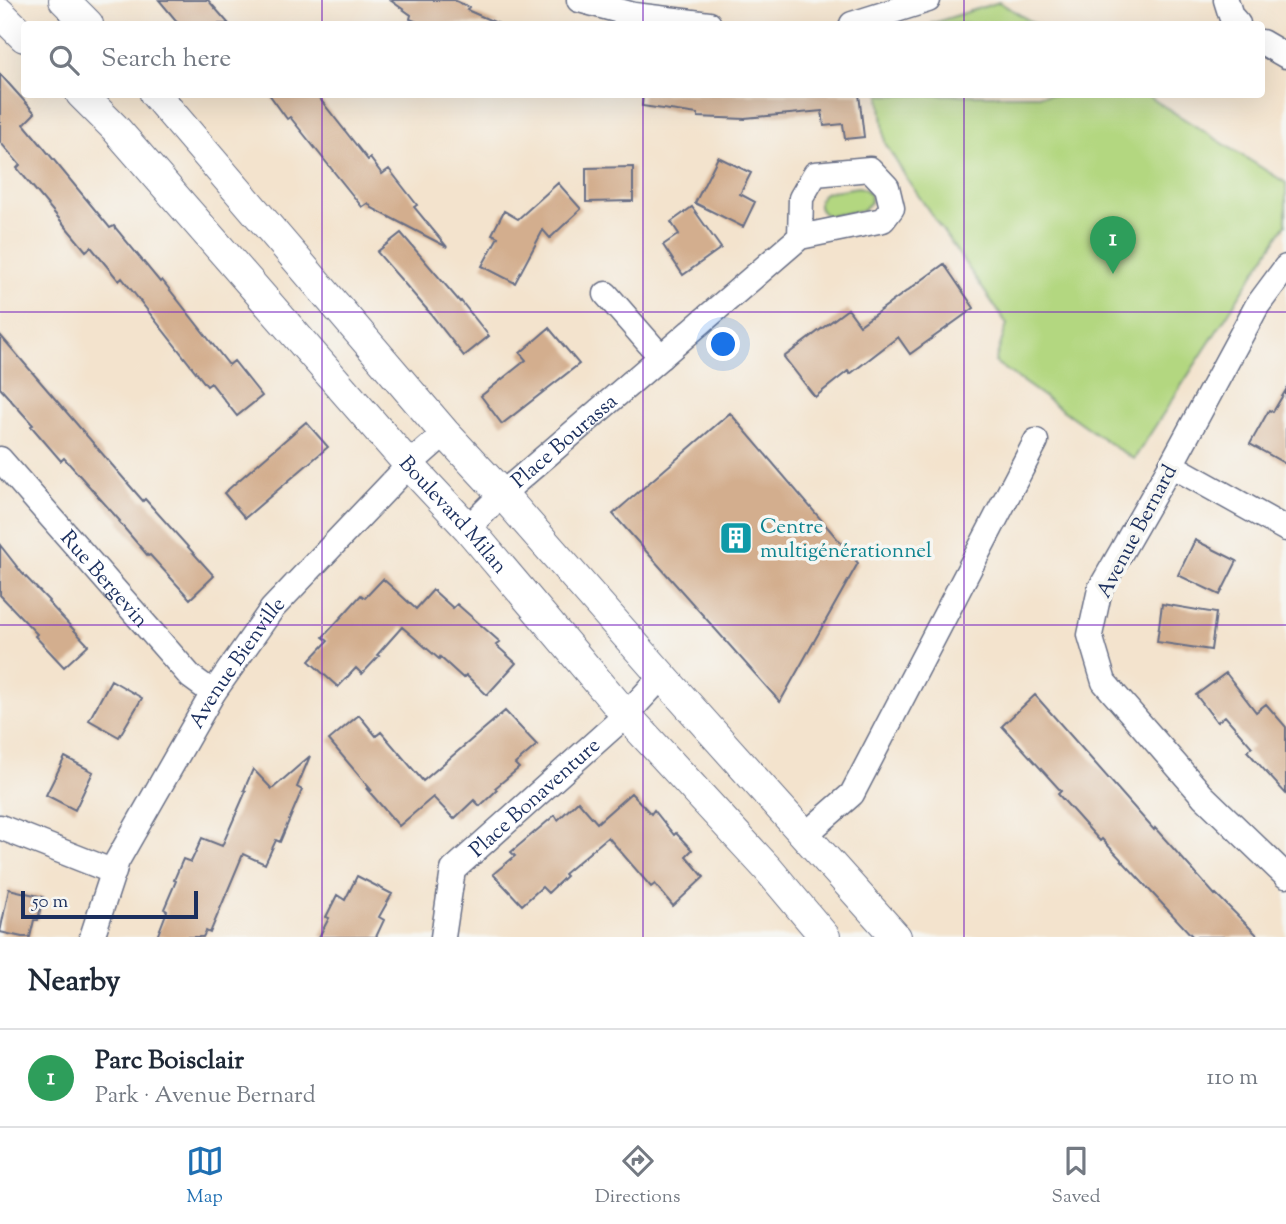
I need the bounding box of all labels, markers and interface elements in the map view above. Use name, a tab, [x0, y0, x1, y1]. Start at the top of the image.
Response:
search box	[21, 21, 1265, 98]
icon: search	[45, 41, 83, 79]
text: Search here	[101, 41, 231, 78]
pin: 1	[1090, 216, 1136, 274]
your location	[706, 327, 740, 361]
street label: Place Bourassa	[506, 388, 625, 496]
street label: Boulevard Milan	[391, 450, 514, 581]
street label: Avenue Bernard	[1090, 460, 1186, 604]
place label: Centre multigénérationnel	[760, 513, 932, 567]
building icon: Centre multigénérationnel	[717, 519, 755, 557]
street label: Rue Bergevin	[52, 525, 154, 635]
street label: Avenue Bienville	[183, 591, 293, 735]
street label: Place Bonaventure	[464, 732, 608, 865]
scale bar	[21, 888, 198, 920]
text: 50 m	[32, 889, 68, 916]
text: Nearby	[28, 961, 120, 1004]
text: Parc Boisclair	[95, 1043, 244, 1080]
text: 1	[47, 1062, 55, 1095]
text: 110 m	[1207, 1062, 1258, 1095]
text: Park · Avenue Bernard	[95, 1080, 316, 1113]
tab: Map	[186, 1142, 224, 1211]
tab: Directions	[595, 1142, 680, 1211]
tab: Saved	[1052, 1142, 1100, 1211]

